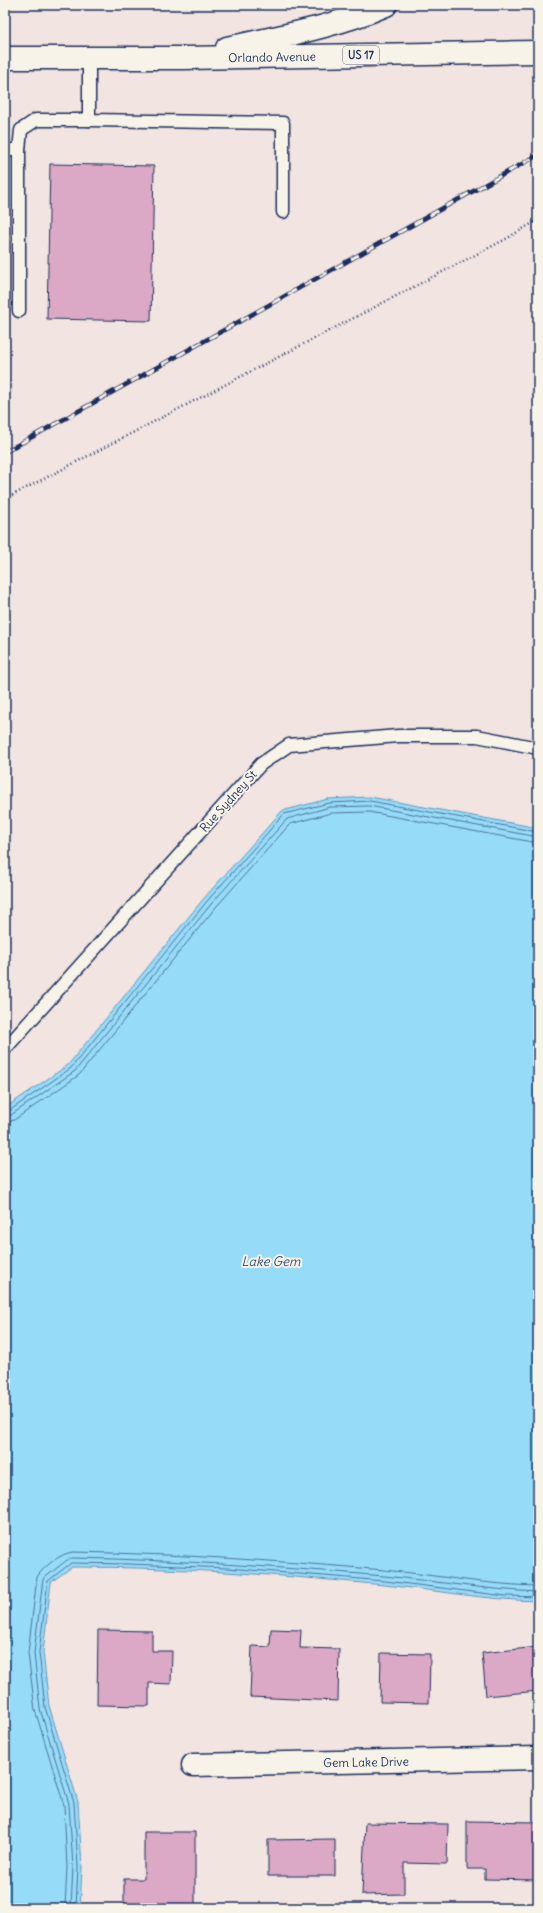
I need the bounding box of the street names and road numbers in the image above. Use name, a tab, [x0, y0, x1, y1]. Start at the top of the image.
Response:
road number: US 17	[343, 46, 379, 64]
street label: Orlando Avenue	[228, 49, 316, 65]
street label: Rue Sydney St	[196, 767, 260, 835]
street label: Gem Lake Drive	[323, 1754, 409, 1770]

